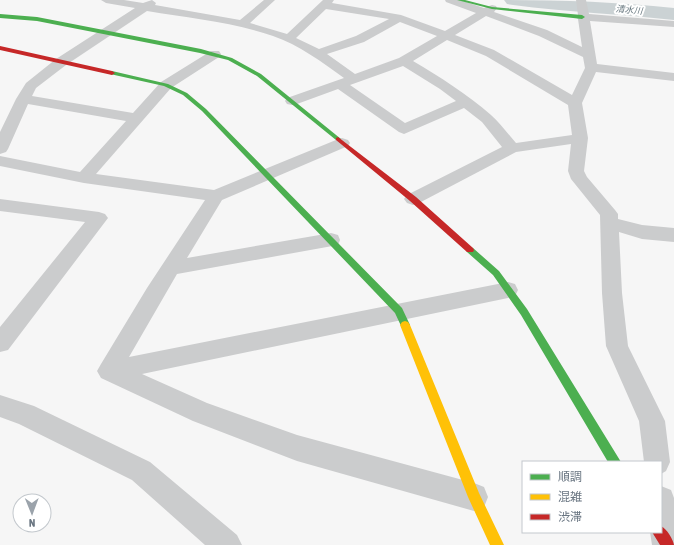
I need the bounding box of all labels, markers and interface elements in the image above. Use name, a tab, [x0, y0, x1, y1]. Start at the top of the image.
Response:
water label: 清水川	[615, 4, 644, 16]
legend	[522, 461, 662, 533]
text: 順調	[558, 470, 582, 484]
text: 混雑	[558, 490, 582, 504]
north arrow	[12, 493, 52, 533]
text: 渋滞	[558, 510, 582, 524]
text: N	[29, 517, 36, 529]

